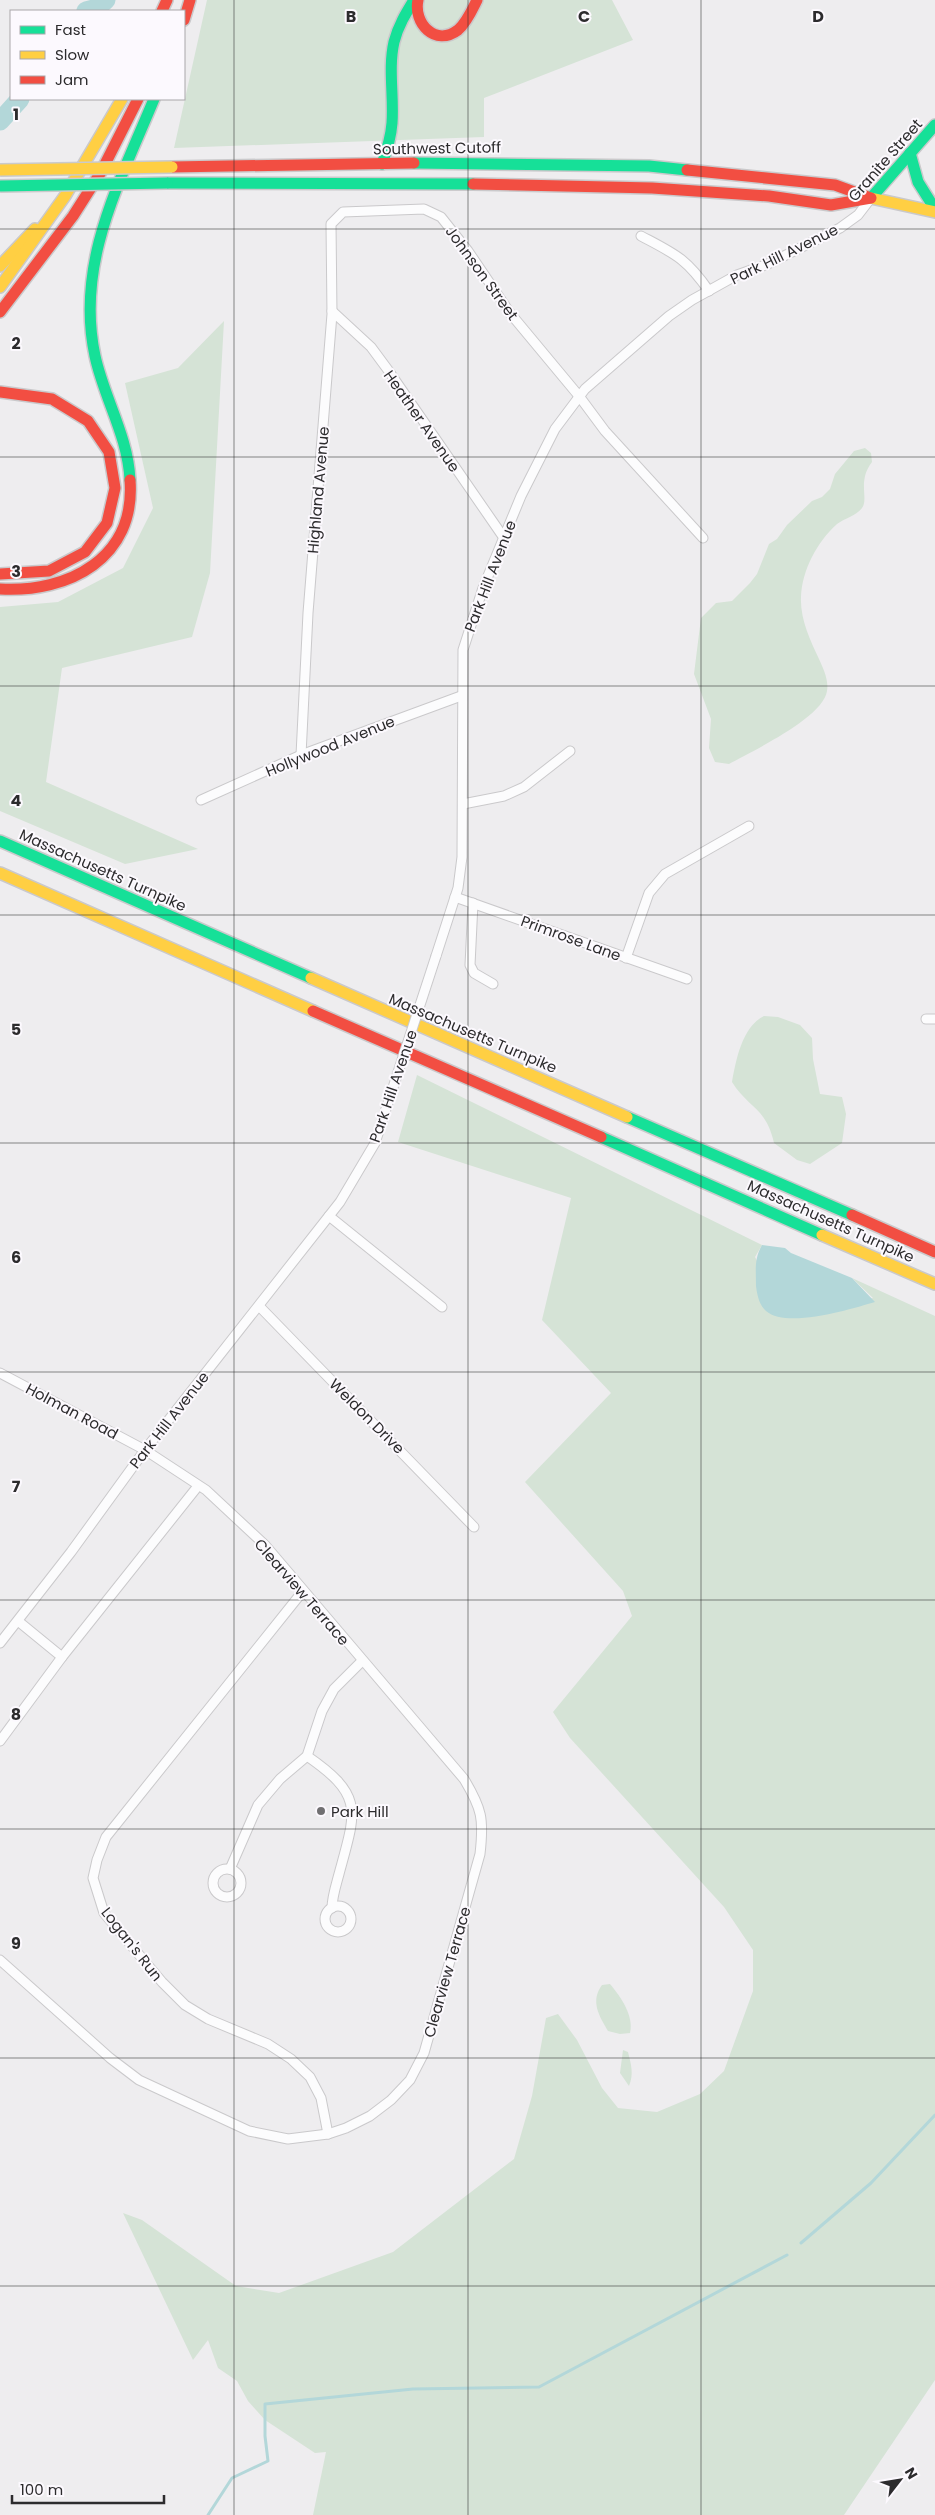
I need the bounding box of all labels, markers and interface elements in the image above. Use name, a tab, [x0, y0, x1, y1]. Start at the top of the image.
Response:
text: B	[346, 5, 356, 28]
text: C	[578, 5, 590, 28]
text: D	[812, 5, 824, 28]
legend	[10, 10, 185, 100]
text: Fast	[55, 19, 86, 40]
text: Slow	[55, 44, 90, 65]
text: Jam	[55, 69, 89, 90]
text: 1	[13, 103, 19, 126]
street label: Granite Street	[843, 114, 927, 206]
street label: Southwest Cutoff	[373, 136, 501, 160]
street label: Park Hill Avenue	[726, 219, 842, 289]
street label: Johnson Street	[441, 222, 523, 324]
text: 2	[11, 332, 21, 355]
street label: Heather Avenue	[379, 366, 465, 476]
street label: Highland Avenue	[302, 425, 334, 555]
street label: Park Hill Avenue	[459, 517, 521, 635]
text: 3	[11, 560, 21, 583]
street label: Hollywood Avenue	[262, 710, 398, 782]
text: 4	[11, 789, 22, 812]
street label: Massachusetts Turnpike	[16, 824, 190, 916]
street label: Primrose Lane	[518, 910, 624, 966]
street label: Massachusetts Turnpike	[386, 988, 560, 1078]
text: 5	[11, 1018, 21, 1041]
street label: Park Hill Avenue	[364, 1027, 422, 1145]
street label: Massachusetts Turnpike	[744, 1175, 918, 1267]
text: 6	[11, 1246, 21, 1269]
street label: Park Hill Avenue	[124, 1367, 214, 1473]
street label: Weldon Drive	[325, 1374, 409, 1458]
street label: Holman Road	[22, 1378, 122, 1444]
text: 7	[12, 1475, 21, 1498]
street label: Clearview Terrace	[250, 1534, 354, 1650]
text: 8	[11, 1703, 21, 1726]
place label: Park Hill	[331, 1801, 389, 1822]
marker: Park Hill	[315, 1805, 327, 1817]
street label: Logan's Run	[96, 1903, 168, 1985]
street label: Clearview Terrace	[418, 1904, 476, 2040]
text: 9	[11, 1932, 21, 1955]
north arrow	[875, 2455, 925, 2505]
text: N	[900, 2464, 922, 2483]
scale bar	[12, 2472, 165, 2504]
text: 100 m	[20, 2479, 63, 2500]

